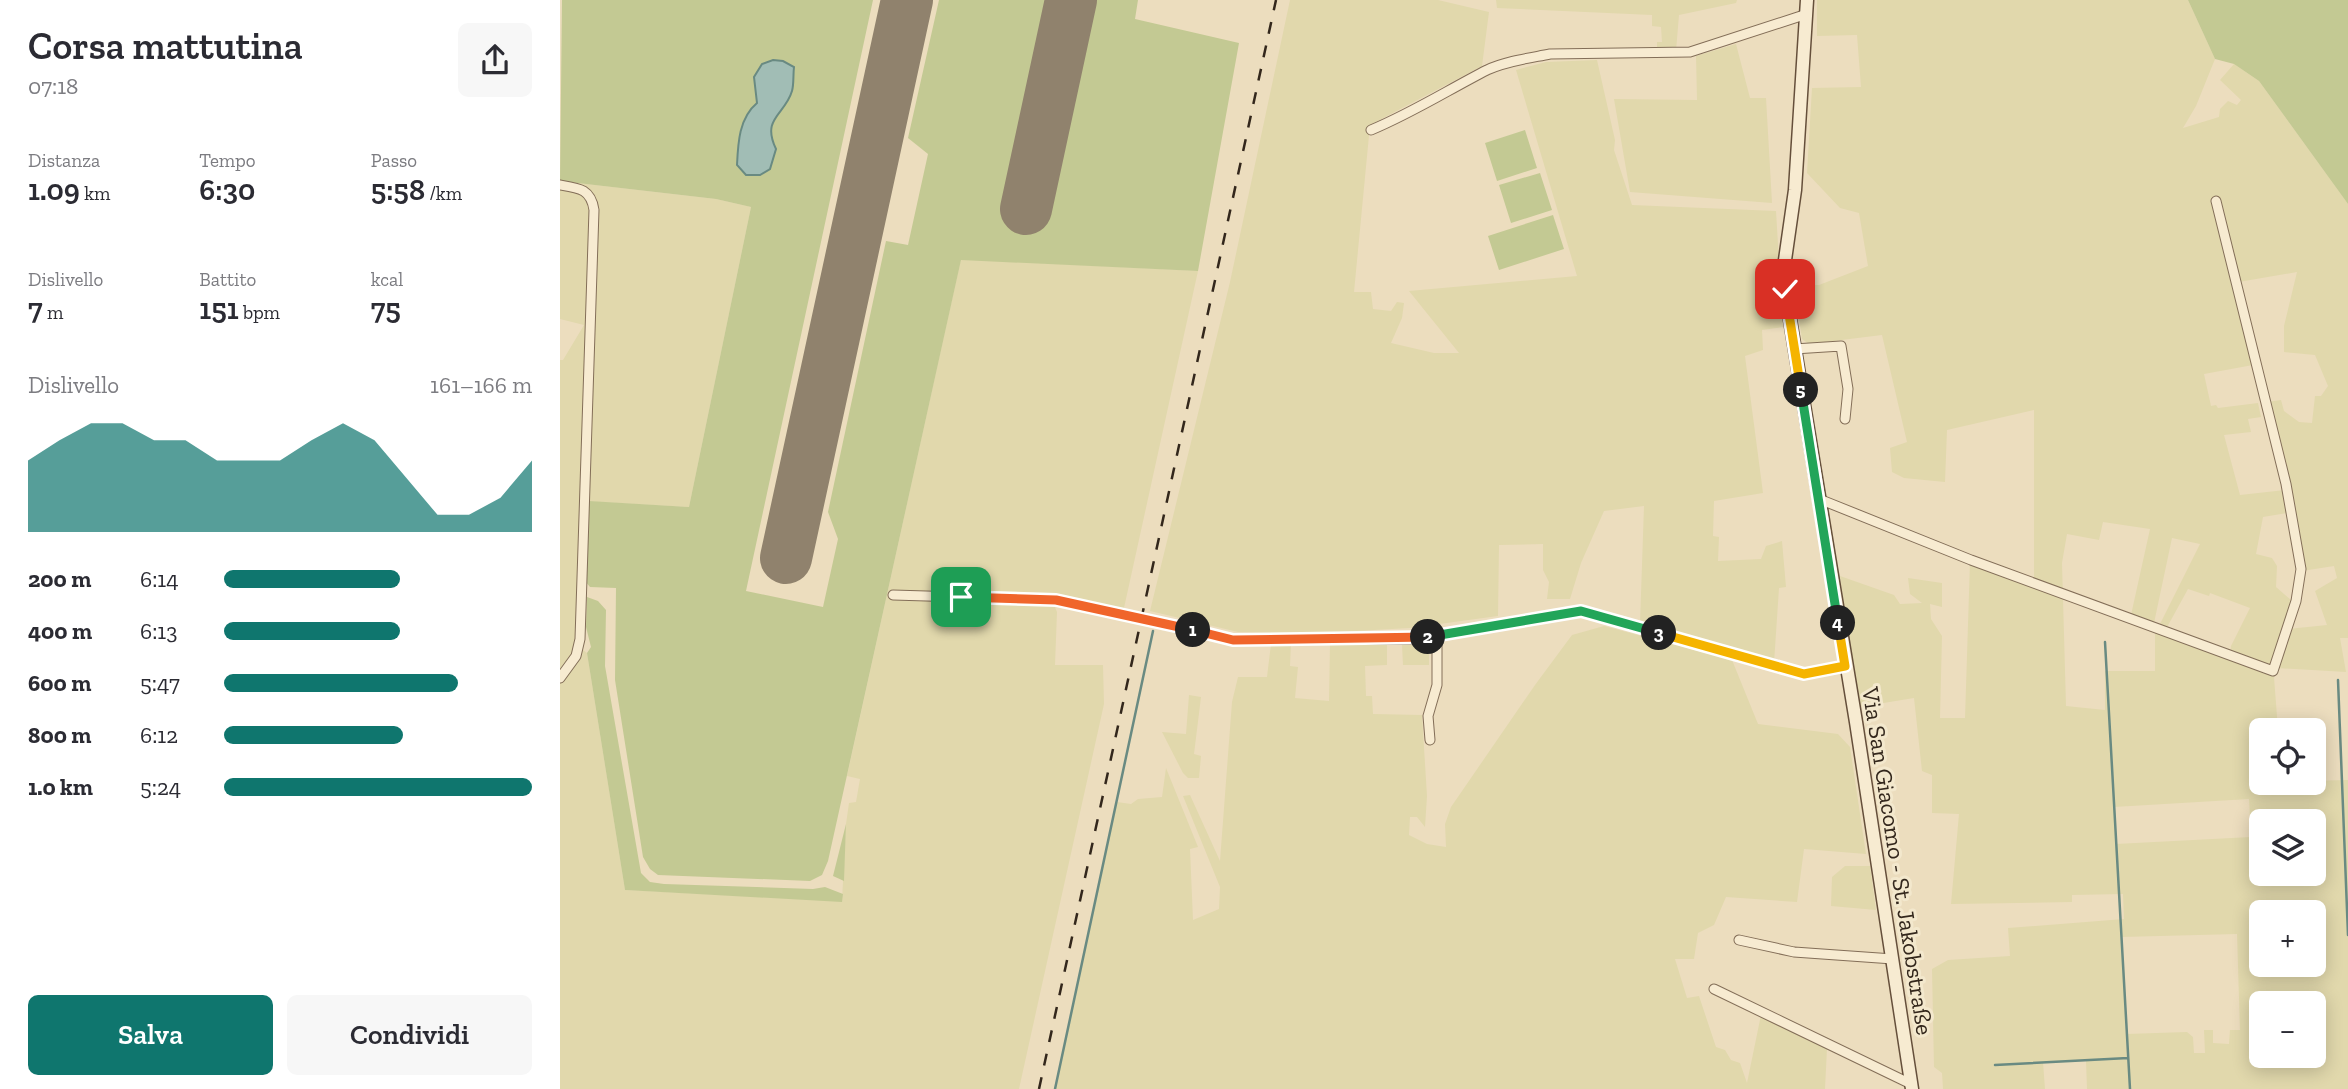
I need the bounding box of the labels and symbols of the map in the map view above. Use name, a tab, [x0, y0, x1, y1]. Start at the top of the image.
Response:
pin	[1755, 259, 1815, 319]
pin: 5	[1784, 372, 1818, 408]
pin	[931, 567, 991, 627]
pin: 4	[1820, 606, 1856, 640]
pin: 1	[1176, 612, 1210, 648]
pin: 3	[1642, 616, 1676, 650]
pin: 2	[1410, 620, 1446, 654]
street label: Via San Giacomo - St. Jakobstraße	[1856, 684, 1940, 1037]

